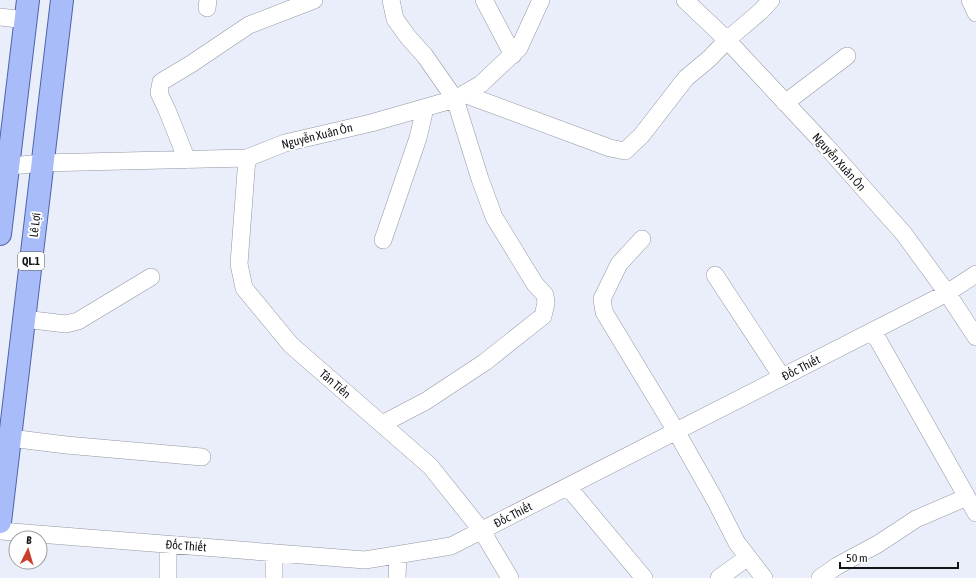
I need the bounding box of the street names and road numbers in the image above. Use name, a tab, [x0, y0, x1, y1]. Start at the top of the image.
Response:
street label: Nguyễn Xuân Ôn	[280, 120, 354, 152]
street label: Nguyễn Xuân Ôn	[809, 130, 869, 194]
street label: Lê Lợi	[27, 212, 43, 238]
road number: QL.1	[18, 252, 44, 270]
street label: Đốc Thiết	[780, 352, 823, 384]
street label: Tân Tiến	[317, 367, 353, 401]
street label: Đốc Thiết	[492, 499, 535, 531]
street label: Đốc Thiết	[165, 538, 207, 554]

